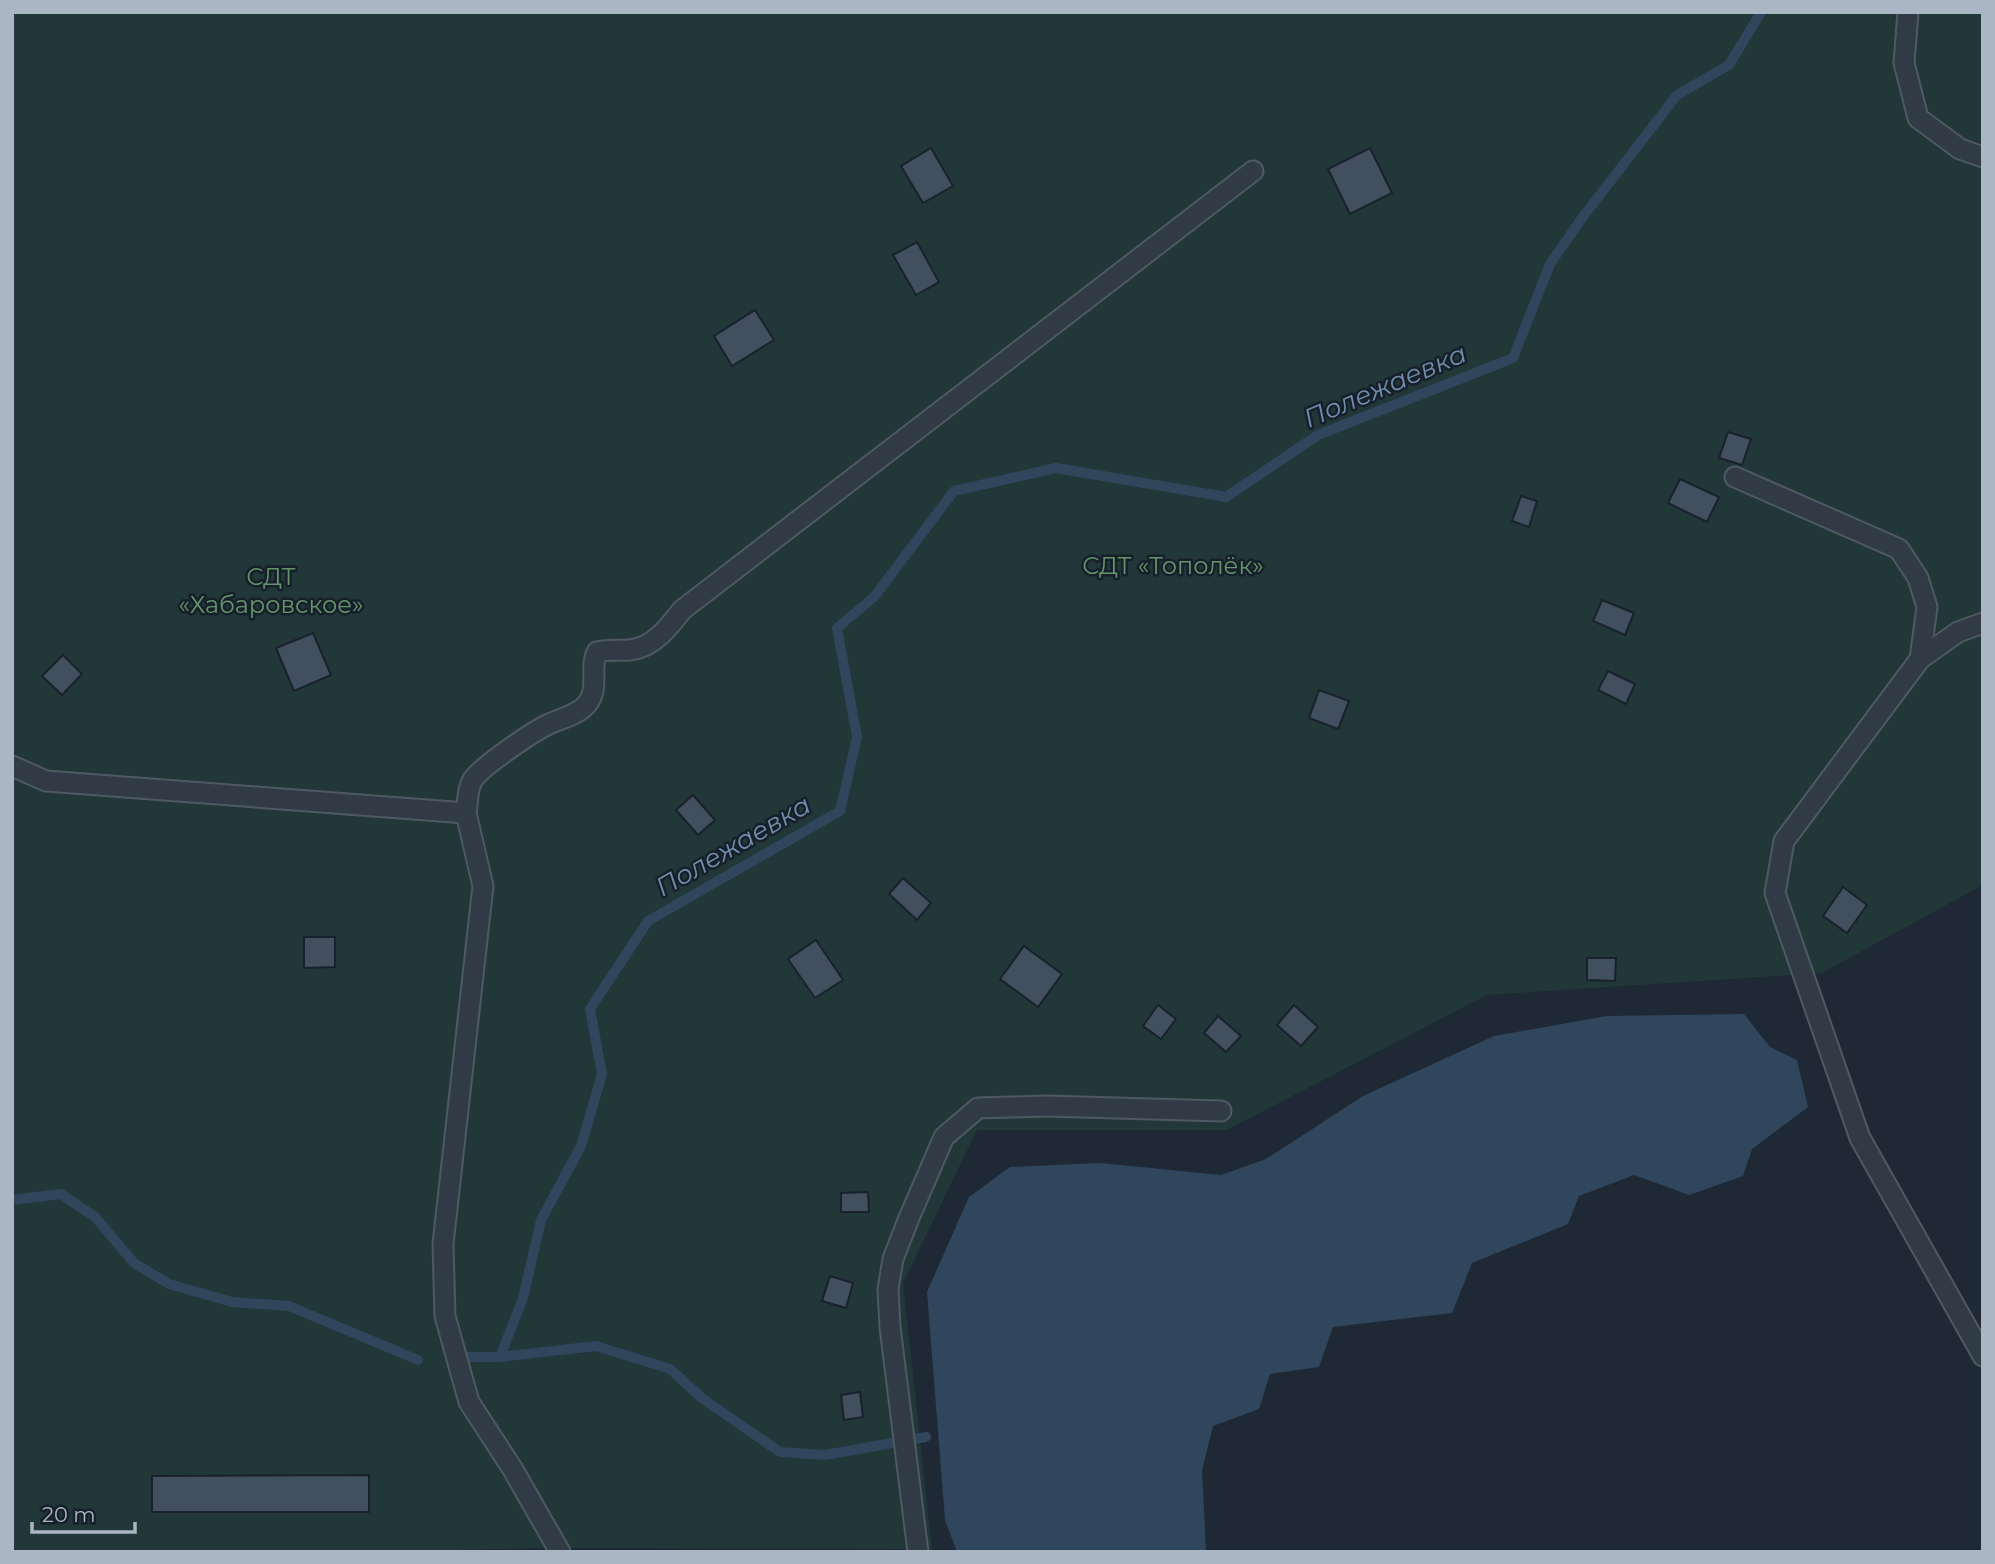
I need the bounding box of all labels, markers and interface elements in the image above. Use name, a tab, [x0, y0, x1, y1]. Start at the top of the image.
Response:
water label: Полежаевка	[1299, 337, 1471, 435]
park label: СДТ «Тополёк»	[1082, 551, 1264, 580]
park label: СДТ «Хабаровское»	[178, 562, 364, 619]
water label: Полежаевка	[650, 789, 816, 903]
scale bar	[32, 1490, 135, 1534]
text: 20 m	[42, 1502, 96, 1527]

